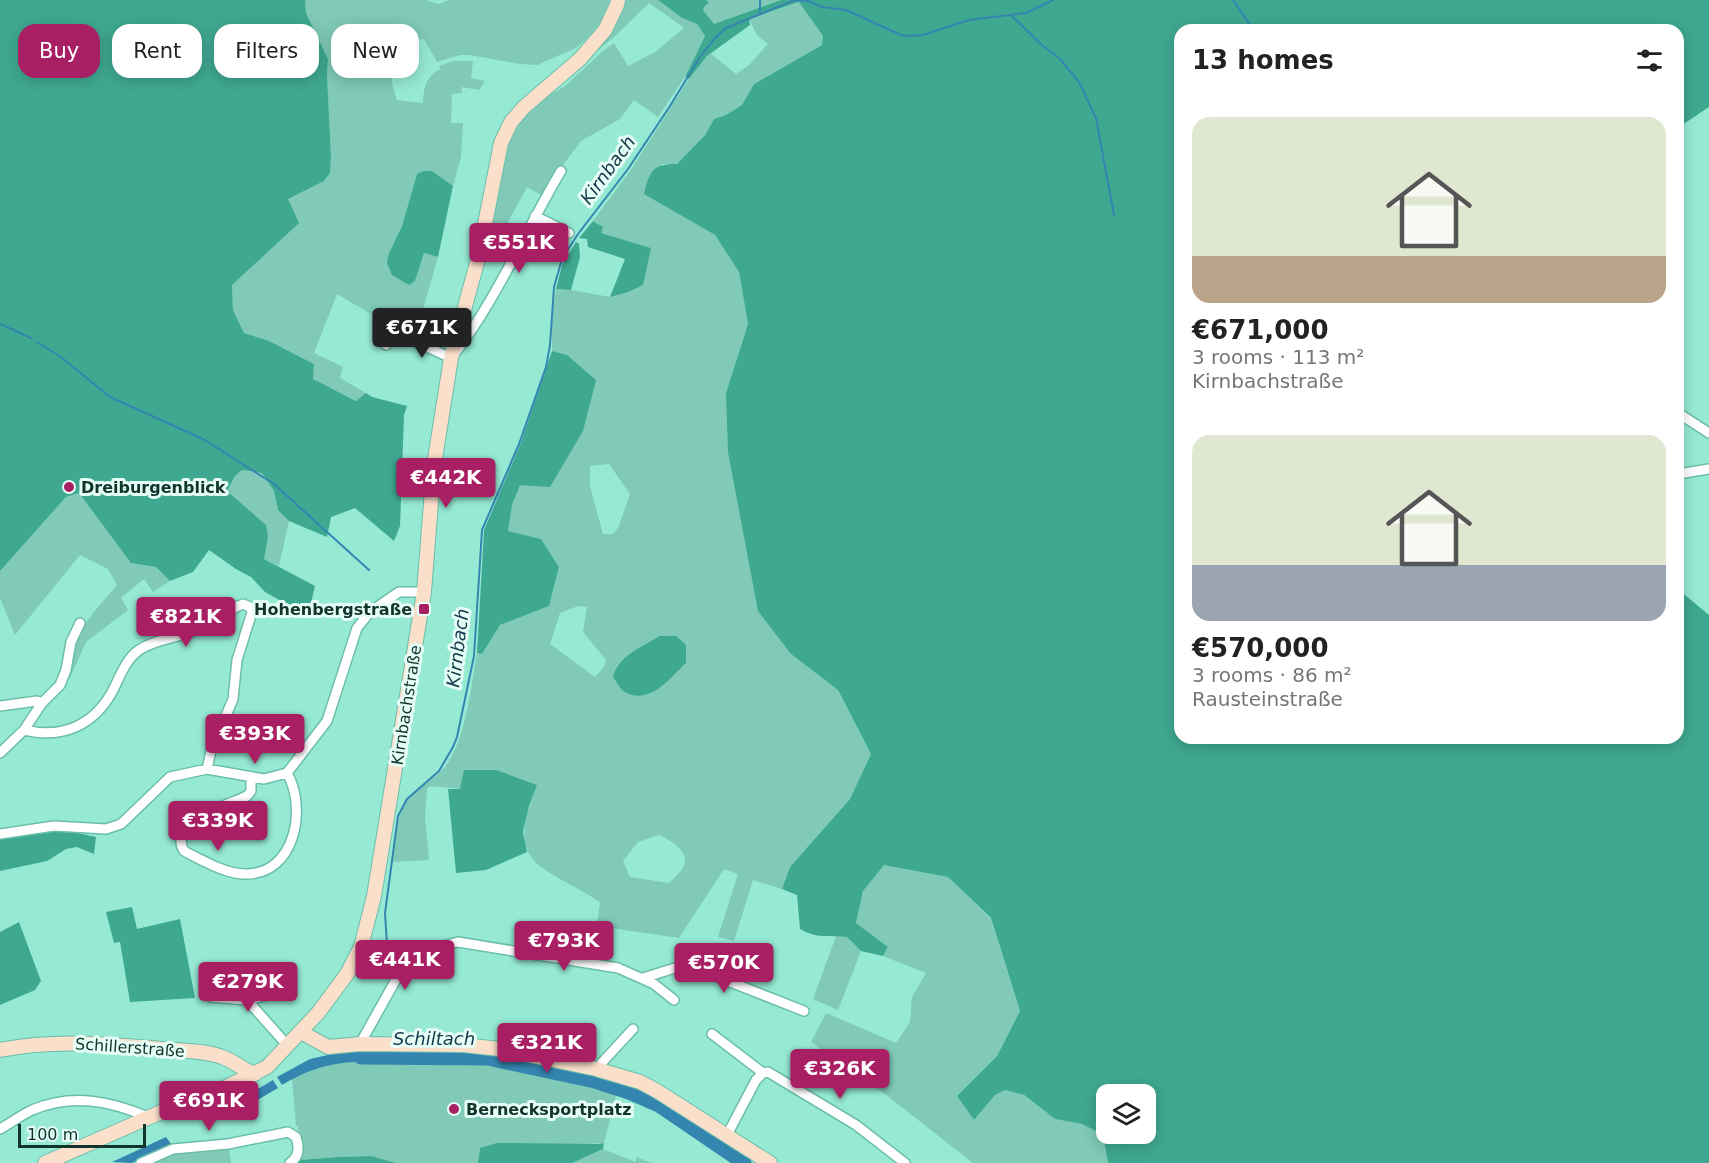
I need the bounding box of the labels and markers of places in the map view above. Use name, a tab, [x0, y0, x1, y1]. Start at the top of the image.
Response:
pin: €551K	[477, 223, 561, 274]
pin: €671K	[380, 308, 464, 359]
pin: €442K	[404, 458, 488, 509]
place label: Dreiburgenblick	[81, 478, 226, 497]
marker: Dreiburgenblick	[62, 480, 76, 494]
pin: €821K	[144, 597, 228, 648]
place label: Hohenbergstraße	[254, 600, 412, 619]
marker: Hohenbergstraße	[417, 602, 431, 616]
pin: €393K	[213, 714, 297, 765]
pin: €339K	[176, 801, 260, 852]
pin: €793K	[522, 921, 606, 972]
pin: €441K	[363, 940, 447, 991]
pin: €570K	[682, 943, 766, 994]
pin: €279K	[206, 962, 290, 1013]
pin: €321K	[505, 1023, 589, 1074]
pin: €326K	[798, 1049, 882, 1100]
pin: €691K	[167, 1081, 251, 1132]
place label: Bernecksportplatz	[466, 1100, 632, 1119]
marker: Bernecksportplatz	[447, 1102, 461, 1116]

